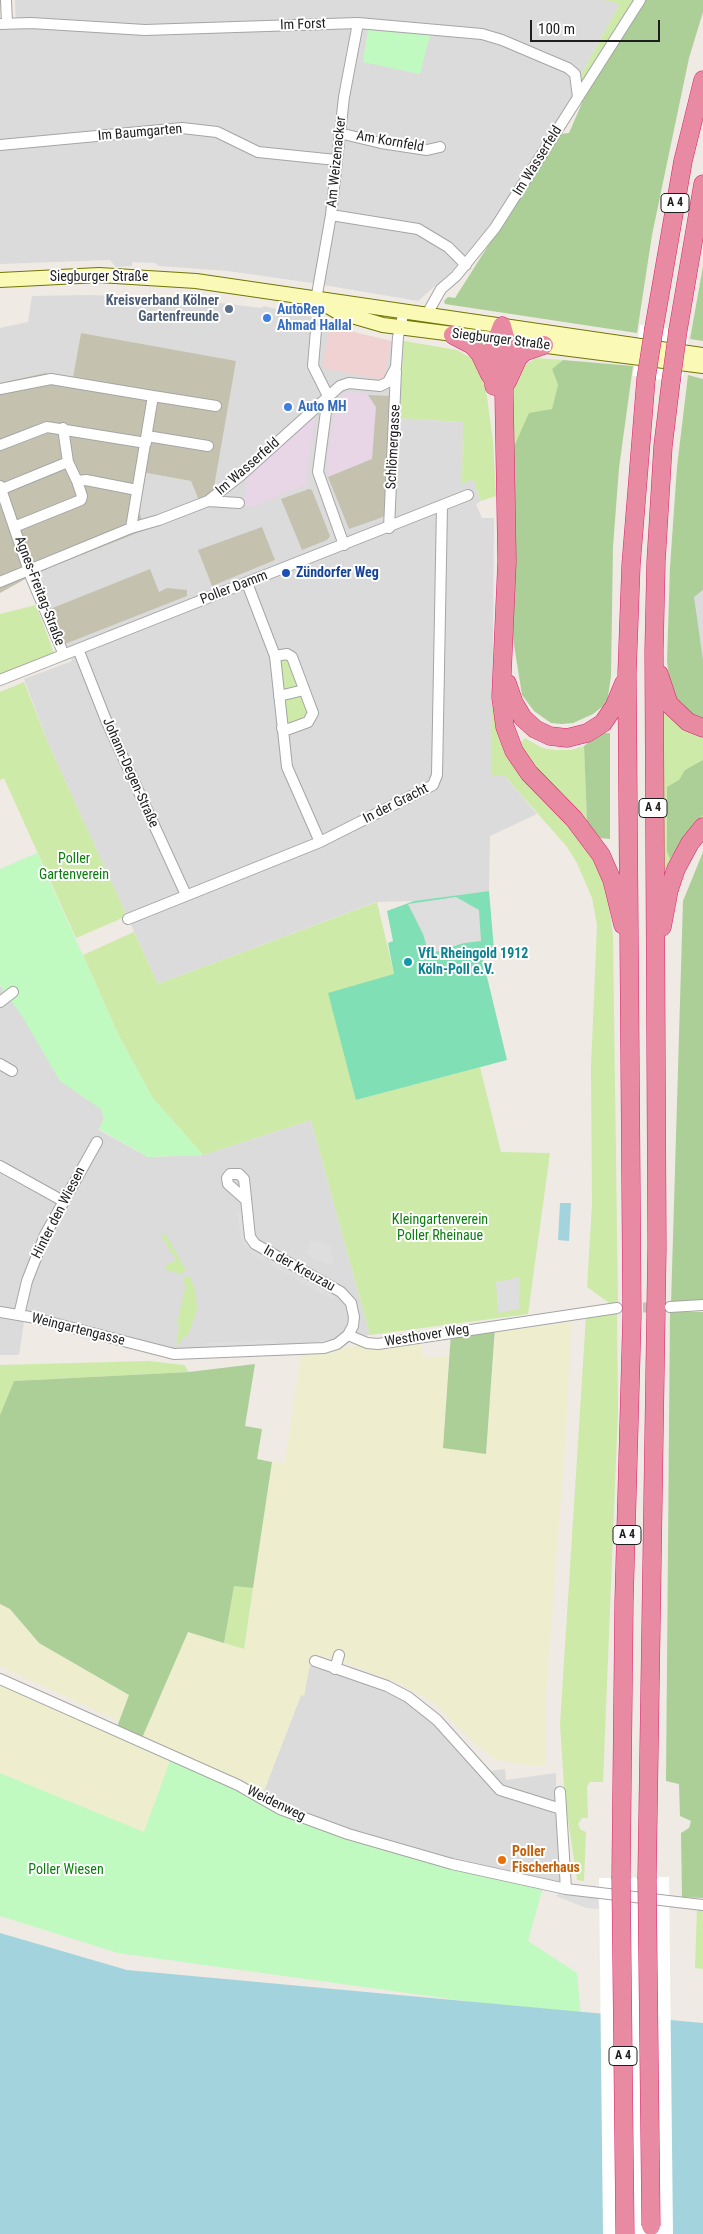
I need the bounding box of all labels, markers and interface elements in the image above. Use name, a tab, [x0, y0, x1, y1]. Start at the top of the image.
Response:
scale bar	[533, 10, 663, 42]
street label: Im Forst	[280, 16, 326, 34]
text: 100 m	[538, 20, 575, 38]
street label: Am Weizenacker	[324, 116, 350, 208]
street label: Im Baumgarten	[97, 121, 183, 145]
street label: Im Wasserfeld	[510, 123, 566, 199]
street label: Am Kornfeld	[355, 128, 425, 156]
road number: A 4	[661, 194, 689, 212]
street label: Siegburger Straße	[50, 269, 148, 285]
place label: Kreisverband Kölner Gartenfreunde	[106, 293, 219, 326]
place label: AutoRep Ahmad Hallal	[277, 302, 352, 334]
marker: Kreisverband Kölner Gartenfreunde	[223, 303, 235, 315]
marker: AutoRep Ahmad Hallal	[261, 312, 273, 324]
street label: Siegburger Straße	[451, 326, 551, 354]
place label: Auto MH	[298, 399, 347, 415]
marker: Auto MH	[282, 401, 294, 413]
street label: Schlömergasse	[383, 404, 405, 490]
street label: Im Wasserfeld	[213, 435, 283, 499]
street label: Agnes-Freitag-Straße	[10, 534, 68, 648]
place label: Zündorfer Weg	[296, 565, 379, 581]
street label: Poller Damm	[198, 567, 270, 609]
marker: Zündorfer Weg	[280, 567, 292, 579]
street label: Johann-Degen-Straße	[98, 715, 162, 831]
street label: In der Gracht	[361, 780, 431, 828]
road number: A 4	[639, 798, 667, 818]
park label: Poller Gartenverein	[39, 851, 109, 884]
place label: VfL Rheingold 1912 Köln-Poll e.V.	[418, 946, 528, 979]
marker: VfL Rheingold 1912 Köln-Poll e.V.	[402, 956, 414, 968]
street label: Hinter den Wiesen	[29, 1164, 89, 1262]
park label: Kleingartenverein Poller Rheinaue	[392, 1212, 488, 1244]
street label: In der Kreuzau	[260, 1242, 338, 1296]
street label: Weingartengasse	[30, 1310, 126, 1350]
street label: Westhover Weg	[384, 1321, 470, 1351]
road number: A 4	[613, 1526, 641, 1544]
street label: Weidenweg	[244, 1783, 308, 1825]
place label: Poller Fischerhaus	[512, 1844, 580, 1876]
marker: Poller Fischerhaus	[496, 1854, 508, 1866]
park label: Poller Wiesen	[28, 1862, 104, 1878]
road number: A 4	[609, 2046, 637, 2066]

